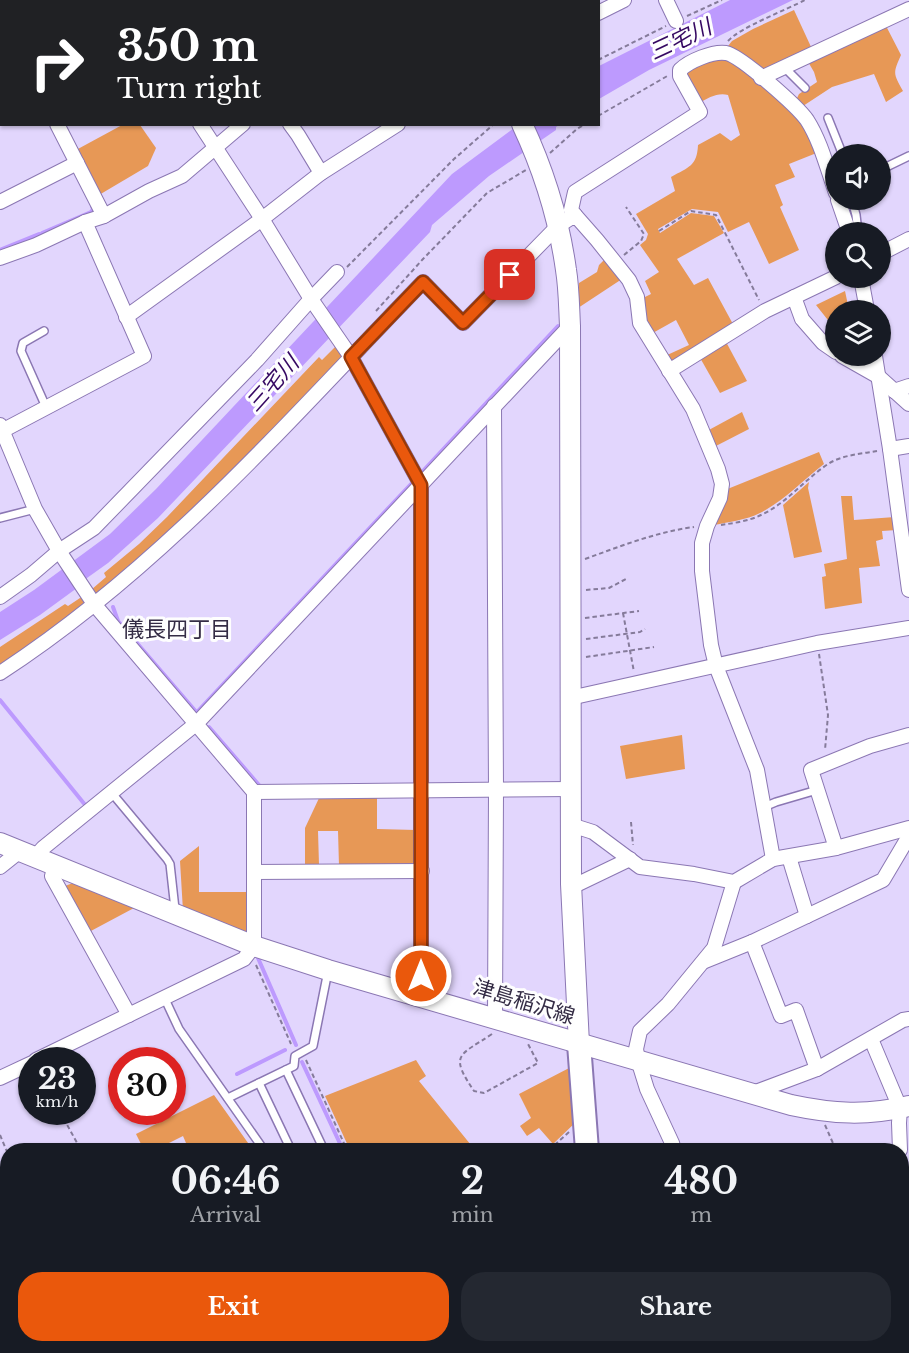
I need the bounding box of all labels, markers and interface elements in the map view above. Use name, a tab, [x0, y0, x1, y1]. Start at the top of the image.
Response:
water label: 三宅川	[645, 12, 718, 66]
text: 350 m	[117, 20, 258, 72]
icon: right	[18, 24, 96, 102]
text: Turn right	[117, 72, 261, 105]
map controls	[825, 144, 891, 366]
button: sound	[825, 144, 891, 210]
button: search	[825, 222, 891, 288]
pin	[484, 249, 535, 300]
icon: arrive	[493, 258, 526, 291]
button: layers	[825, 300, 891, 366]
water label: 三宅川	[240, 348, 306, 417]
district label: 儀長四丁目	[122, 616, 232, 643]
position arrow	[389, 944, 453, 1008]
street label: 津島稲沢線	[470, 974, 578, 1030]
speed limit sign: 30	[108, 1047, 186, 1125]
text: 23	[38, 1060, 76, 1097]
text: km/h	[36, 1092, 78, 1111]
text: 06:46	[171, 1159, 281, 1204]
text: 2	[461, 1159, 484, 1204]
text: 480	[664, 1159, 738, 1204]
text: Arrival	[190, 1203, 261, 1227]
text: min	[451, 1203, 493, 1227]
text: m	[690, 1203, 712, 1227]
button: Exit	[18, 1272, 449, 1341]
button: Share	[461, 1272, 891, 1341]

